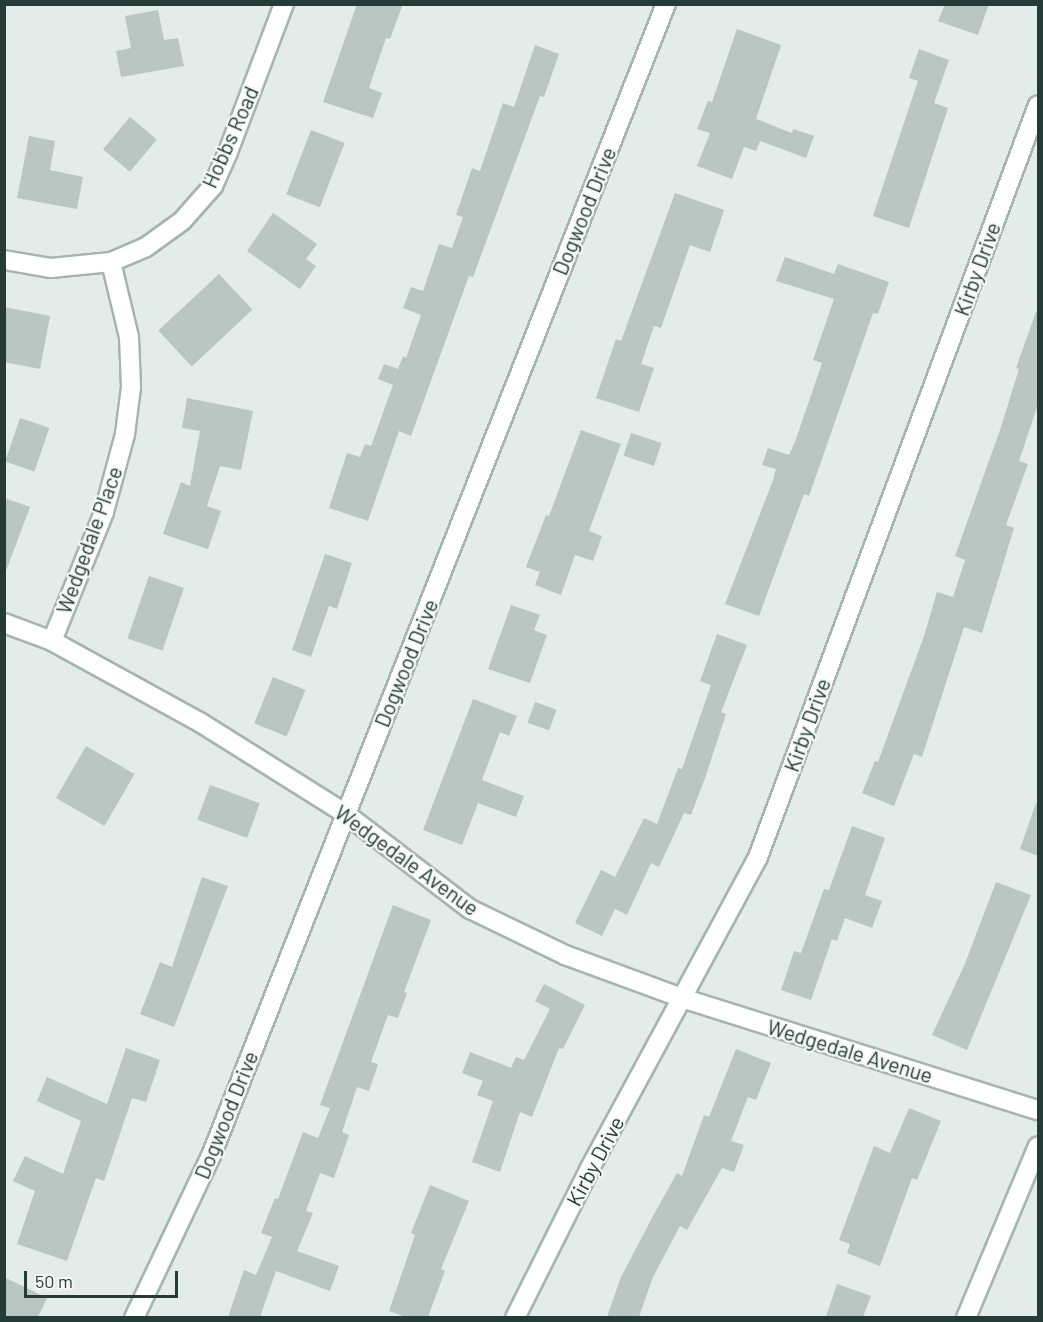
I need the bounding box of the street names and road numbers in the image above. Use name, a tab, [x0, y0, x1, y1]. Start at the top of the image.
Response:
street label: Hobbs Road	[196, 82, 264, 192]
street label: Dogwood Drive	[547, 143, 621, 279]
street label: Kirby Drive	[948, 219, 1006, 319]
street label: Wedgedale Place	[51, 463, 127, 617]
street label: Dogwood Drive	[369, 595, 443, 731]
street label: Kirby Drive	[778, 675, 836, 775]
street label: Wedgedale Avenue	[330, 799, 484, 921]
street label: Wedgedale Avenue	[764, 1014, 936, 1088]
street label: Dogwood Drive	[189, 1047, 263, 1183]
street label: Kirby Drive	[561, 1112, 629, 1210]

